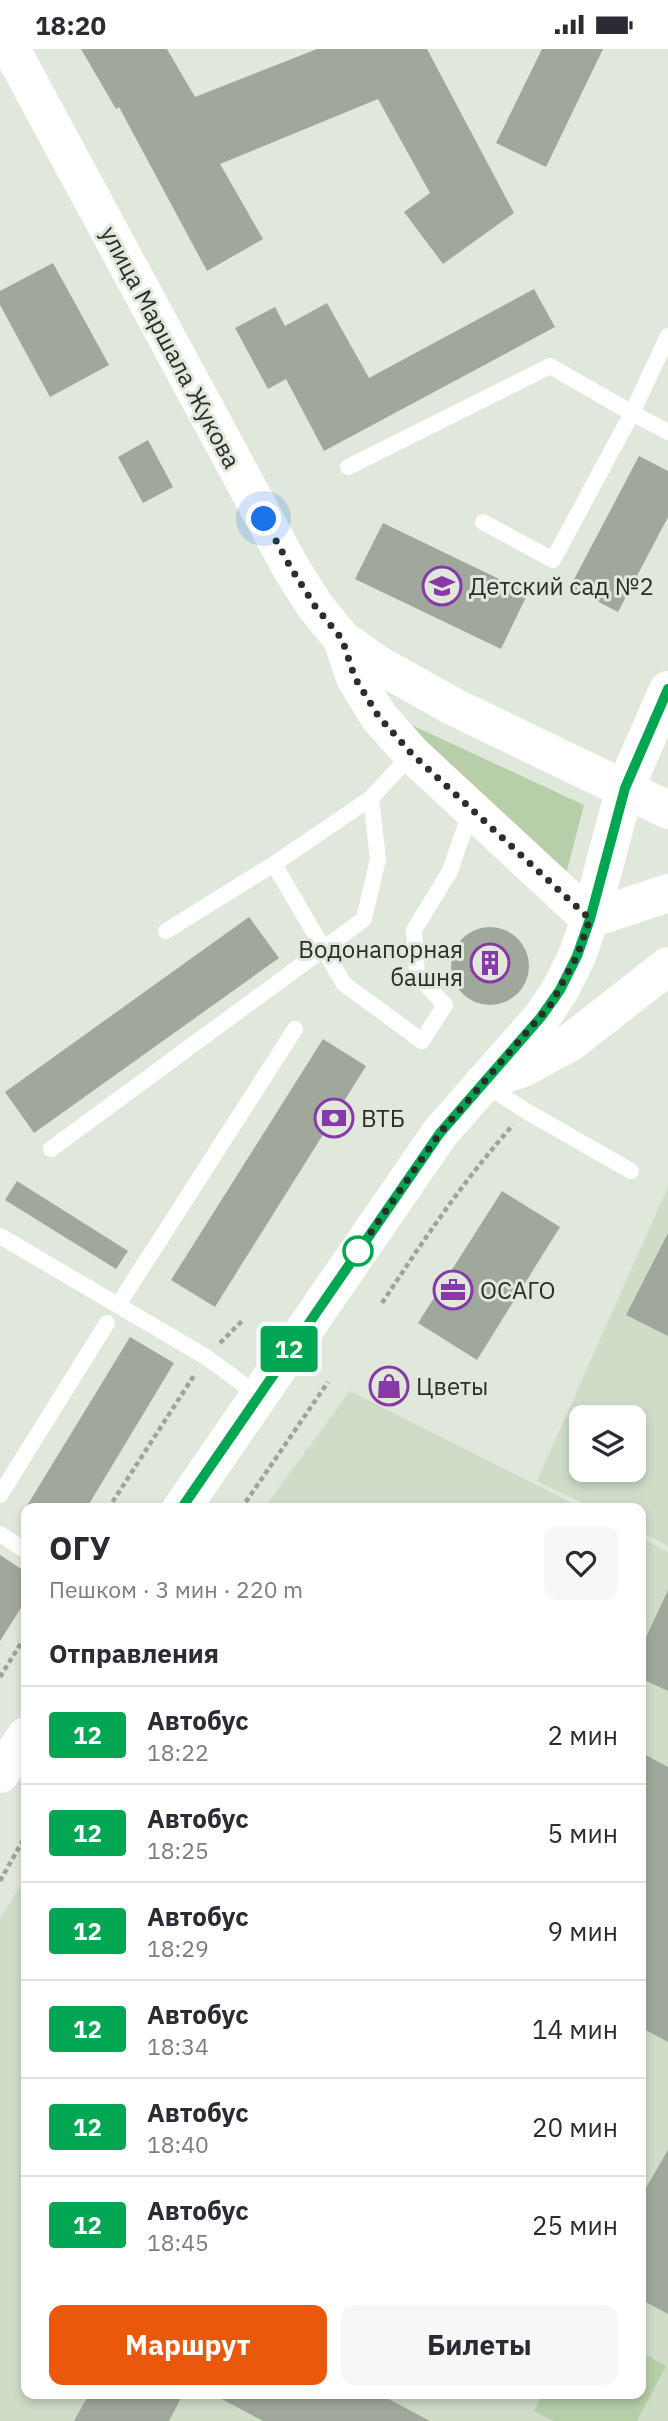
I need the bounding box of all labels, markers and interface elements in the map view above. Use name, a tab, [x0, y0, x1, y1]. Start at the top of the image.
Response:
text: 18:20	[35, 8, 106, 42]
street label: улица Маршала Жукова	[94, 220, 249, 474]
your location	[246, 501, 281, 536]
school or university icon: Детский сад №2	[421, 565, 463, 607]
place label: Детский сад №2	[469, 570, 654, 602]
place label: Водонапорная башня	[298, 933, 463, 993]
building icon: Водонапорная башня	[469, 942, 511, 984]
bank icon: ВТБ	[313, 1097, 355, 1139]
place label: ВТБ	[361, 1102, 405, 1134]
unlabelled marker	[343, 1236, 373, 1266]
office icon: ОСАГО	[432, 1269, 474, 1311]
place label: ОСАГО	[480, 1274, 555, 1306]
line badge: 12	[258, 1326, 320, 1372]
text: 12	[275, 1333, 303, 1365]
shop icon: Цветы	[368, 1365, 410, 1407]
place label: Цветы	[416, 1370, 488, 1402]
map controls	[569, 1405, 646, 1482]
button: layers	[569, 1405, 646, 1482]
text: ОГУ	[49, 1526, 111, 1569]
button: heart	[544, 1526, 618, 1600]
text: Пешком · 3 мин · 220 m	[49, 1574, 303, 1604]
text: Отправления	[49, 1636, 219, 1670]
text: Автобус	[147, 1703, 249, 1737]
text: 2 мин	[548, 1718, 618, 1752]
text: 12	[73, 1719, 102, 1751]
text: 18:22	[147, 1737, 209, 1767]
text: Автобус	[147, 1801, 249, 1835]
text: 5 мин	[548, 1816, 618, 1850]
text: 12	[73, 1817, 102, 1849]
text: 18:25	[147, 1835, 209, 1865]
text: Автобус	[147, 1899, 249, 1933]
text: 9 мин	[548, 1914, 618, 1948]
text: 12	[73, 1915, 102, 1947]
text: 18:29	[147, 1933, 209, 1963]
text: Автобус	[147, 1997, 249, 2031]
text: 14 мин	[532, 2012, 618, 2046]
text: 12	[73, 2013, 102, 2045]
text: 18:34	[147, 2031, 209, 2061]
text: Автобус	[147, 2095, 249, 2129]
text: 20 мин	[532, 2110, 618, 2144]
text: 12	[73, 2111, 102, 2143]
text: 18:40	[147, 2129, 209, 2159]
text: Автобус	[147, 2193, 249, 2227]
text: 25 мин	[532, 2208, 618, 2242]
text: 12	[73, 2209, 102, 2241]
text: 18:45	[147, 2227, 209, 2257]
button: Маршрут	[49, 2305, 327, 2385]
button: Билеты	[341, 2305, 618, 2385]

